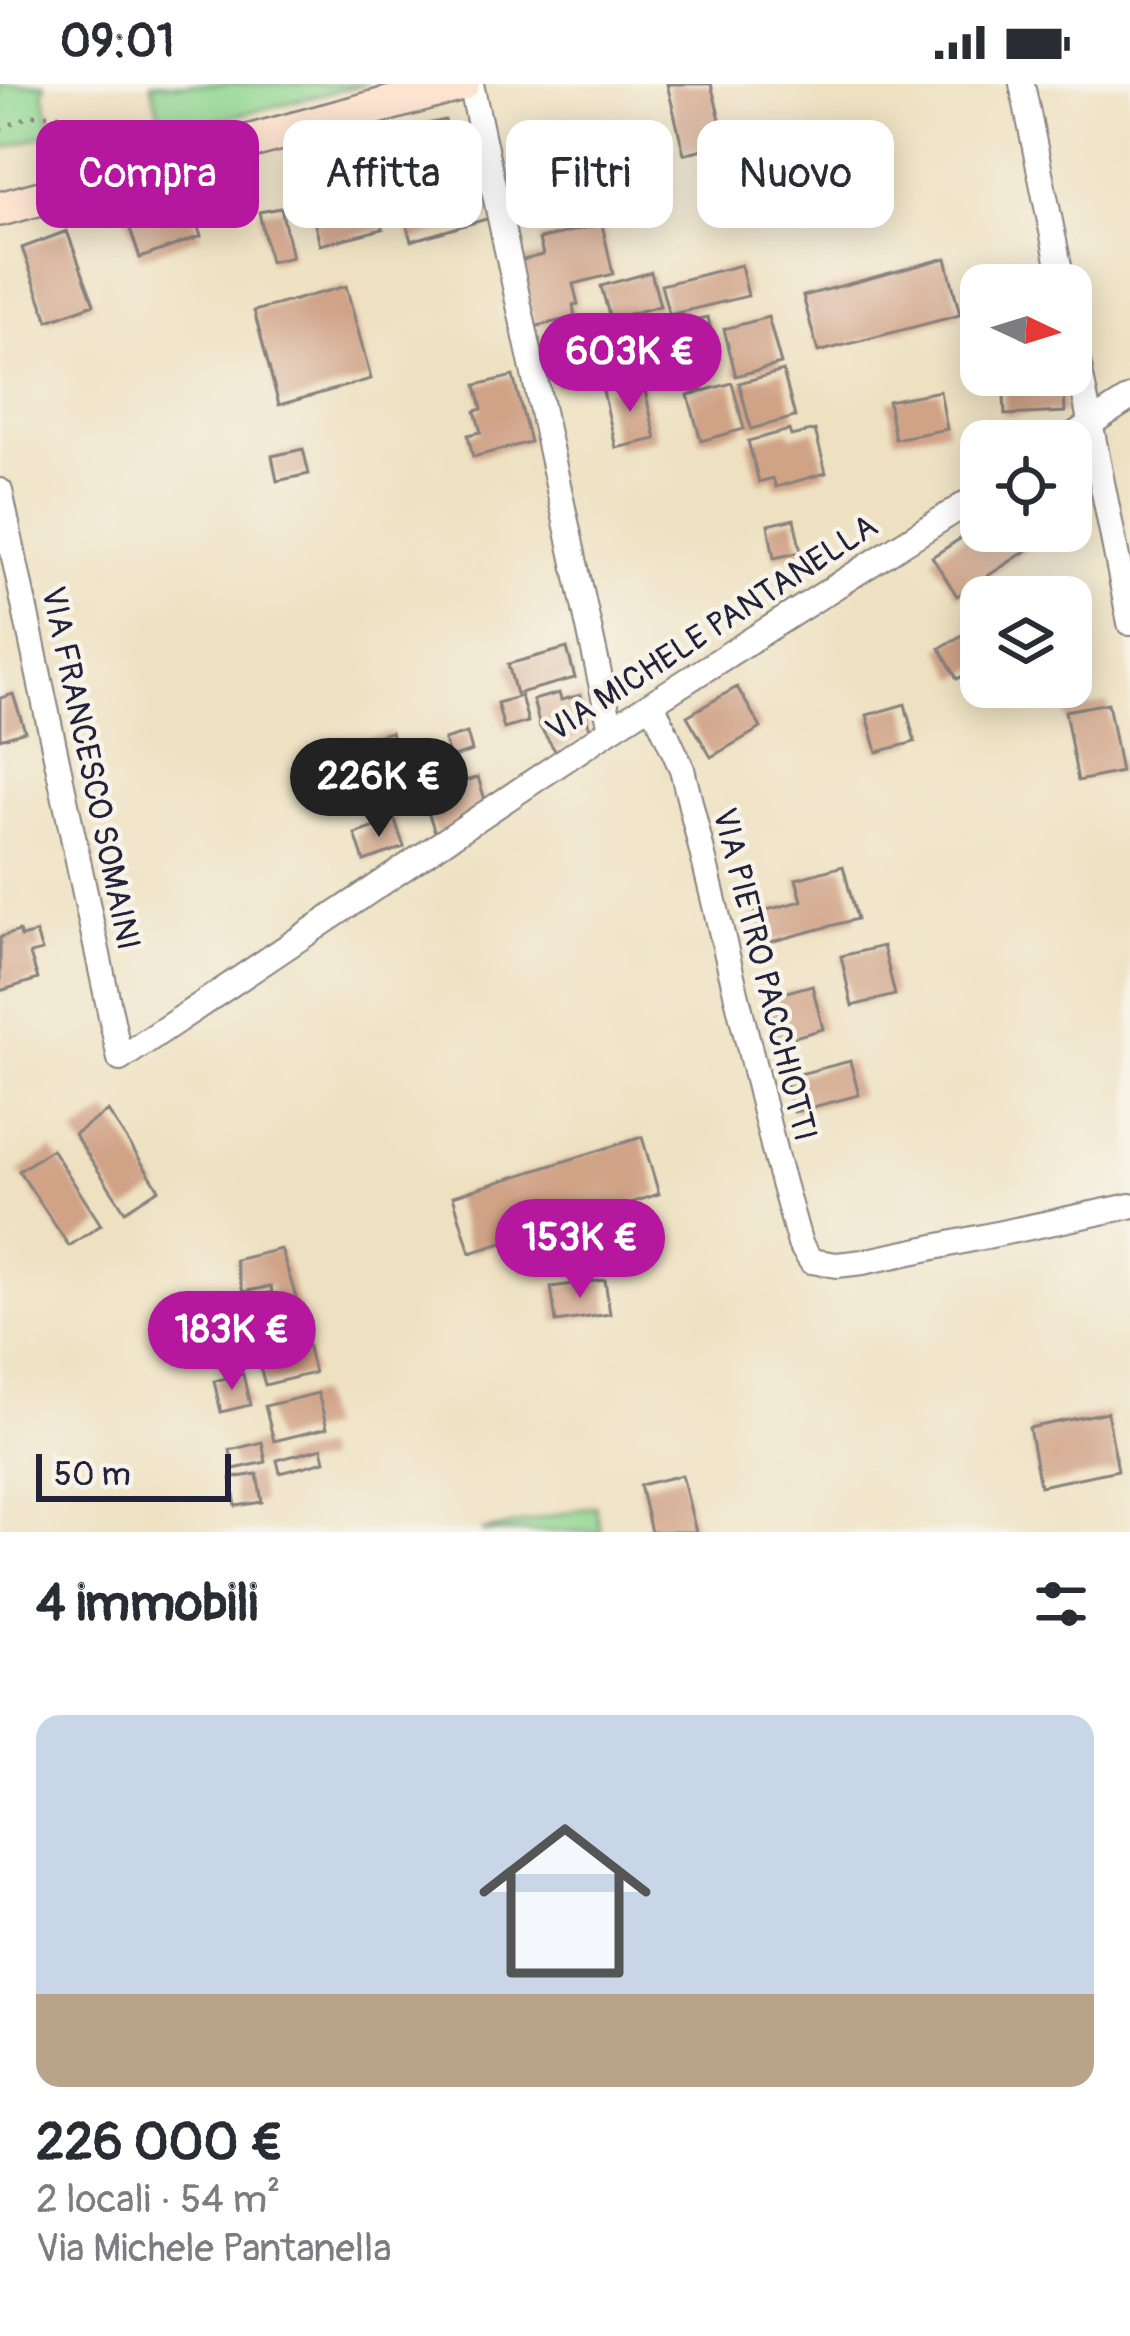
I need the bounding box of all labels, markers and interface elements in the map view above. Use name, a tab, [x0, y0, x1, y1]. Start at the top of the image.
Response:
text: 09:01	[60, 14, 174, 70]
chip: Compra	[36, 120, 259, 228]
chip: Affitta	[283, 120, 482, 228]
chip: Filtri	[506, 120, 673, 228]
chip: Nuovo	[697, 120, 894, 228]
north arrow	[960, 264, 1092, 396]
map controls	[960, 264, 1092, 708]
pin: 603K €	[532, 313, 728, 415]
text: 603K €	[566, 327, 694, 376]
button: locate	[960, 420, 1092, 552]
street label: VIA MICHELE PANTANELLA	[538, 506, 885, 751]
button: layers	[960, 576, 1092, 708]
street label: VIA FRANCESCO SOMAINI	[32, 583, 149, 954]
pin: 226K €	[281, 738, 477, 840]
text: 226K €	[317, 752, 441, 801]
street label: VIA PIETRO PACCHIOTTI	[703, 804, 826, 1145]
pin: 153K €	[482, 1199, 678, 1301]
text: 153K €	[522, 1213, 638, 1262]
pin: 183K €	[134, 1291, 330, 1393]
text: 183K €	[175, 1305, 289, 1354]
scale bar	[36, 1448, 231, 1501]
text: 50 m	[54, 1454, 131, 1495]
icon: filters	[1028, 1571, 1094, 1637]
text: 4 immobili	[36, 1572, 258, 1636]
icon: home	[457, 1793, 673, 2009]
text: 226 000 €	[36, 2111, 283, 2175]
text: 2 locali · 54 m²	[36, 2175, 280, 2224]
text: Via Michele Pantanella	[36, 2224, 392, 2273]

